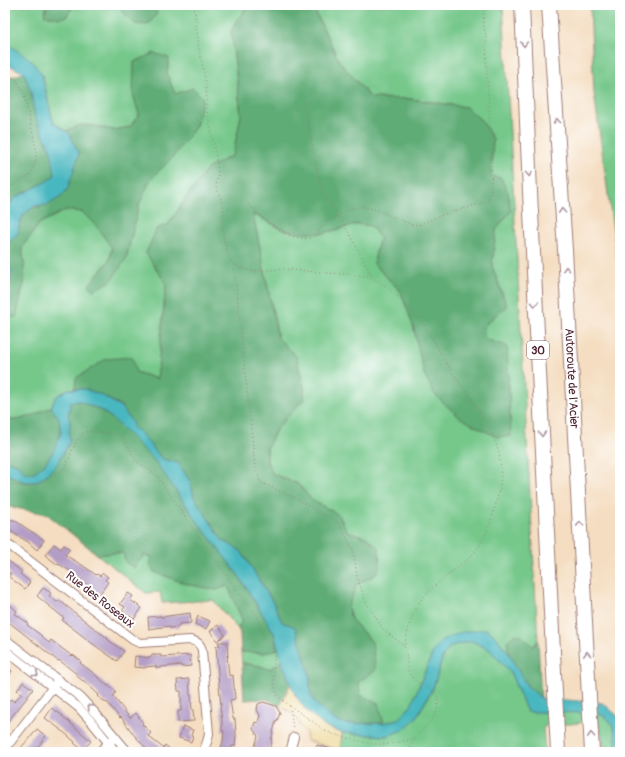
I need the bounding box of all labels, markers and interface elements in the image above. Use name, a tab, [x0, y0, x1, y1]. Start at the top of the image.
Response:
one-way arrow	[520, 41, 528, 47]
one-way arrow	[552, 118, 561, 124]
one-way arrow	[525, 171, 533, 177]
one-way arrow	[558, 208, 567, 214]
one-way arrow	[561, 266, 570, 272]
one-way arrow	[531, 301, 540, 307]
street label: Autoroute de l'Acier	[562, 328, 582, 430]
road number: 30	[527, 341, 549, 359]
one-way arrow	[538, 431, 546, 437]
one-way arrow	[575, 521, 584, 527]
street label: Rue des Roseaux	[63, 568, 137, 632]
one-way arrow	[582, 651, 591, 657]
one-way arrow	[31, 669, 38, 676]
one-way arrow	[87, 704, 95, 712]
one-way arrow	[586, 732, 595, 738]

